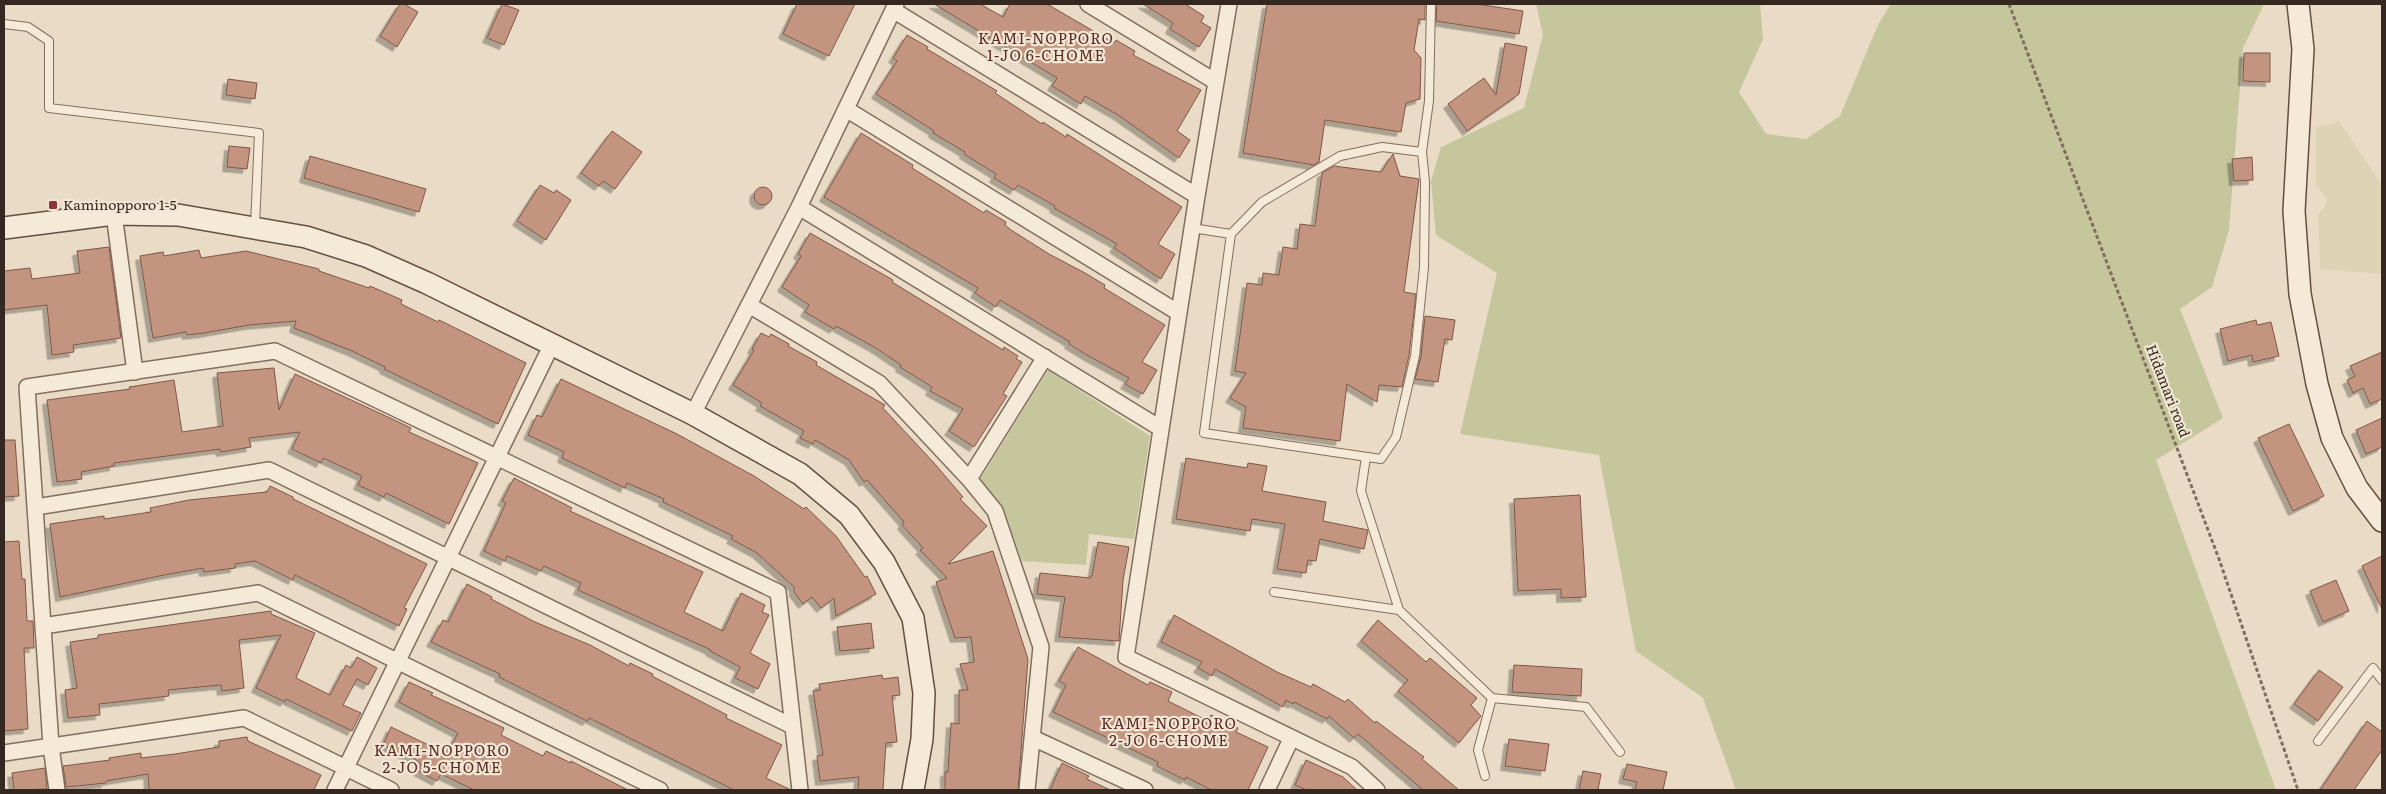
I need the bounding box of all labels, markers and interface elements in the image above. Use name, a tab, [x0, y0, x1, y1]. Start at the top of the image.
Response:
district label: KAMI-NOPPORO 1-JO 6-CHOME	[978, 26, 1114, 66]
place label: Kaminopporo 1-5	[63, 194, 177, 214]
marker: Kaminopporo 1-5	[47, 199, 59, 211]
street label: Hidamari road	[2142, 341, 2196, 440]
district label: KAMI-NOPPORO 2-JO 6-CHOME	[1101, 711, 1237, 751]
district label: KAMI-NOPPORO 2-JO 5-CHOME	[374, 738, 510, 778]

